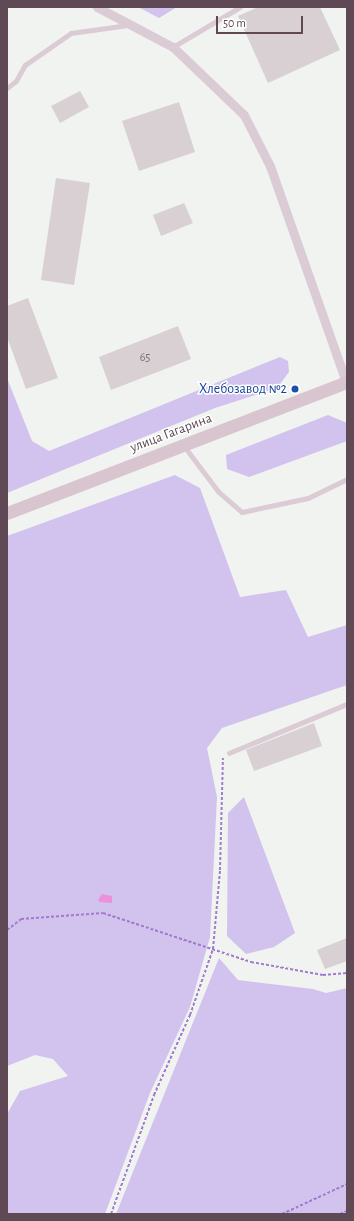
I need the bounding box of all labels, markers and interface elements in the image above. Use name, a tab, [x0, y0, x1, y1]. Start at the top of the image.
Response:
scale bar	[218, 8, 305, 34]
text: 50 m	[223, 17, 246, 29]
house number: 65	[140, 351, 150, 365]
place label: Хлебозавод №2	[199, 381, 287, 397]
marker: Хлебозавод №2	[290, 384, 300, 394]
street label: улица Гагарина	[128, 410, 214, 456]

